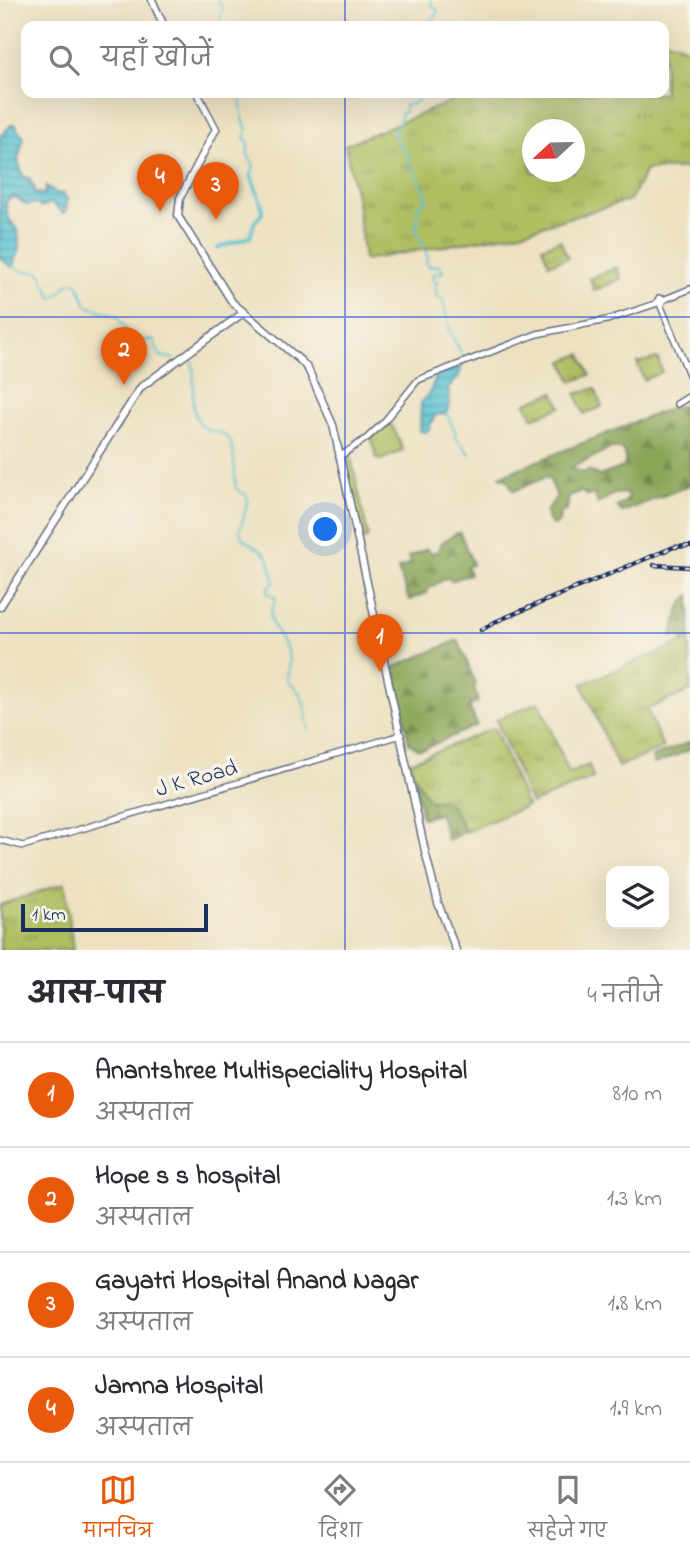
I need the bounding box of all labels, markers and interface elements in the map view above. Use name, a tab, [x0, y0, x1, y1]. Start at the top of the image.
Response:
search box	[21, 21, 669, 98]
icon: search	[45, 41, 83, 79]
text: यहाँ खोजें	[101, 41, 213, 79]
north arrow	[522, 119, 585, 182]
pin: 4	[137, 154, 183, 212]
pin: 3	[193, 162, 239, 220]
pin: 2	[101, 327, 147, 385]
your location	[308, 512, 342, 546]
pin: 1	[357, 614, 403, 672]
street label: J K Road	[152, 752, 242, 807]
map controls	[606, 866, 669, 929]
button: layers	[606, 866, 669, 929]
scale bar	[21, 901, 208, 933]
text: 1 km	[32, 902, 66, 929]
text: आस-पास	[28, 974, 164, 1018]
text: 4 नतीजे	[587, 980, 662, 1013]
text: Anantshree Multispeciality Hospital	[95, 1053, 467, 1091]
text: 1	[47, 1078, 55, 1111]
text: 810 m	[613, 1078, 662, 1111]
text: अस्पताल	[95, 1098, 193, 1131]
text: Hope s s hospital	[95, 1158, 280, 1196]
text: 2	[45, 1183, 57, 1216]
text: 1.3 km	[607, 1183, 662, 1216]
text: अस्पताल	[95, 1203, 193, 1236]
text: Gayatri Hospital Anand Nagar	[95, 1263, 418, 1301]
text: 3	[46, 1288, 56, 1321]
text: 1.8 km	[608, 1288, 662, 1321]
text: अस्पताल	[95, 1308, 193, 1341]
text: Jamna Hospital	[95, 1368, 263, 1406]
text: 4	[46, 1393, 56, 1426]
text: 1.9 km	[609, 1393, 662, 1426]
text: अस्पताल	[95, 1413, 193, 1446]
tab: मानचित्र	[83, 1471, 153, 1551]
tab: दिशा	[319, 1471, 362, 1551]
tab: सहेजे गए	[528, 1471, 607, 1551]

